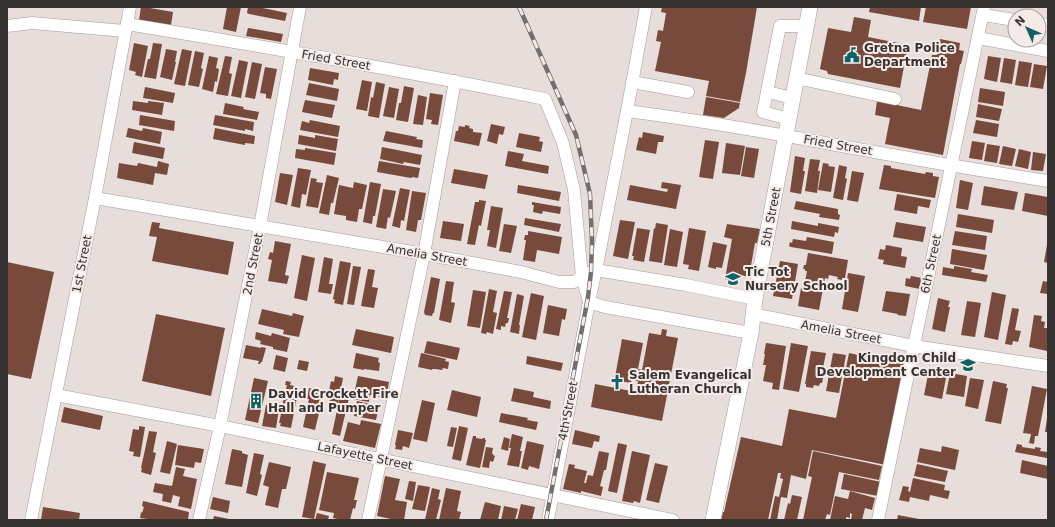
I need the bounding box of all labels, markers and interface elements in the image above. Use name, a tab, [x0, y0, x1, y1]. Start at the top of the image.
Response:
north arrow	[1007, 8, 1047, 48]
text: N	[1012, 13, 1028, 29]
place label: Gretna Police Department	[864, 41, 955, 69]
public building icon: Gretna Police Department	[843, 46, 861, 64]
street label: Fried Street	[301, 47, 372, 73]
street label: Fried Street	[803, 132, 874, 158]
street label: 5th Street	[758, 186, 784, 248]
street label: 2nd Street	[240, 231, 266, 296]
street label: 1st Street	[70, 233, 95, 294]
street label: 6th Street	[918, 233, 944, 295]
street label: Amelia Street	[386, 241, 469, 269]
place label: Tic Tot Nursery School	[745, 265, 848, 293]
school or university icon: Tic Tot Nursery School	[724, 270, 742, 288]
street label: Amelia Street	[800, 317, 883, 347]
place label: Kingdom Child Development Center	[817, 351, 956, 379]
school or university icon: Kingdom Child Development Center	[959, 356, 977, 374]
place label: Salem Evangelical Lutheran Church	[629, 368, 752, 396]
church icon: Salem Evangelical Lutheran Church	[608, 373, 626, 391]
street label: 4th Street	[555, 380, 581, 442]
place label: David Crockett Fire Hall and Pumper	[268, 387, 399, 415]
building icon: David Crockett Fire Hall and Pumper	[247, 392, 265, 410]
street label: Lafayette Street	[316, 439, 414, 473]

